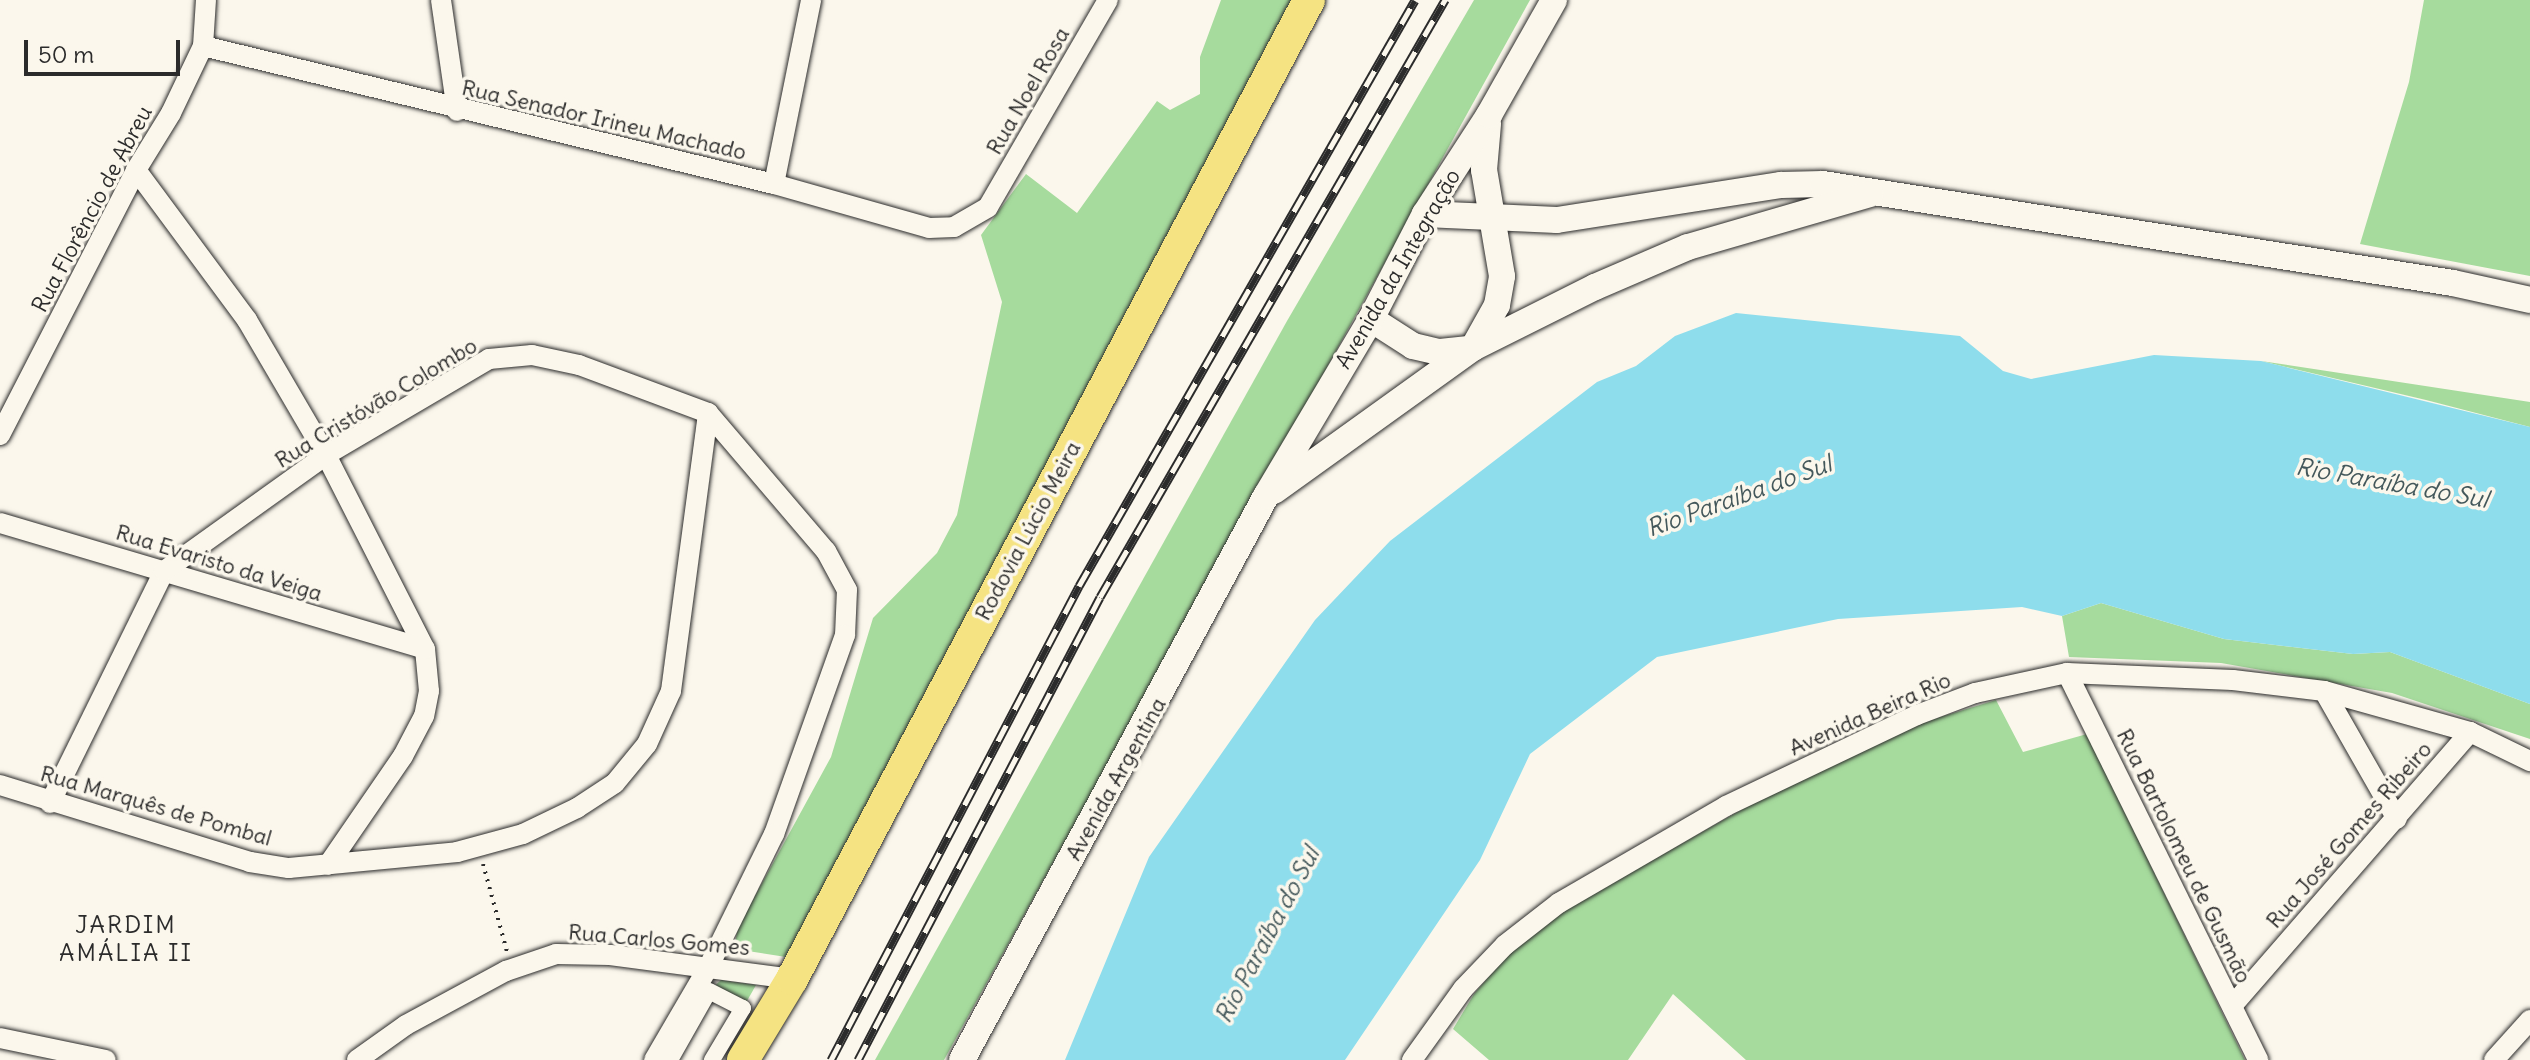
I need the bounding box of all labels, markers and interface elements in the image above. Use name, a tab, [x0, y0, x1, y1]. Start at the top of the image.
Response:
street label: Rua Noel Rosa	[981, 23, 1075, 159]
scale bar	[28, 24, 184, 74]
text: 50 m	[38, 39, 94, 69]
street label: Rua Senador Irineu Machado	[459, 74, 749, 166]
street label: Rua Florêncio de Abreu	[26, 101, 158, 317]
street label: Avenida da Integração	[1330, 165, 1466, 373]
street label: Rua Cristóvão Colombo	[270, 332, 482, 474]
street label: Rodovia Lúcio Meira	[970, 437, 1086, 625]
water label: Rio Paraíba do Sul	[1643, 449, 1835, 543]
water label: Rio Paraíba do Sul	[2294, 452, 2490, 514]
street label: Rua Evaristo da Veiga	[113, 519, 325, 607]
street label: Avenida Beira Rio	[1785, 667, 1955, 761]
street label: Avenida Argentina	[1060, 693, 1172, 865]
street label: Rua Bartolomeu de Gusmão	[2111, 725, 2257, 987]
street label: Rua José Gomes Ribeiro	[2261, 736, 2437, 934]
street label: Rua Marquês de Pombal	[37, 760, 275, 852]
water label: Rio Paraíba do Sul	[1209, 842, 1325, 1028]
district label: JARDIM AMÁLIA II	[59, 911, 193, 967]
street label: Rua Carlos Gomes	[567, 919, 751, 961]

